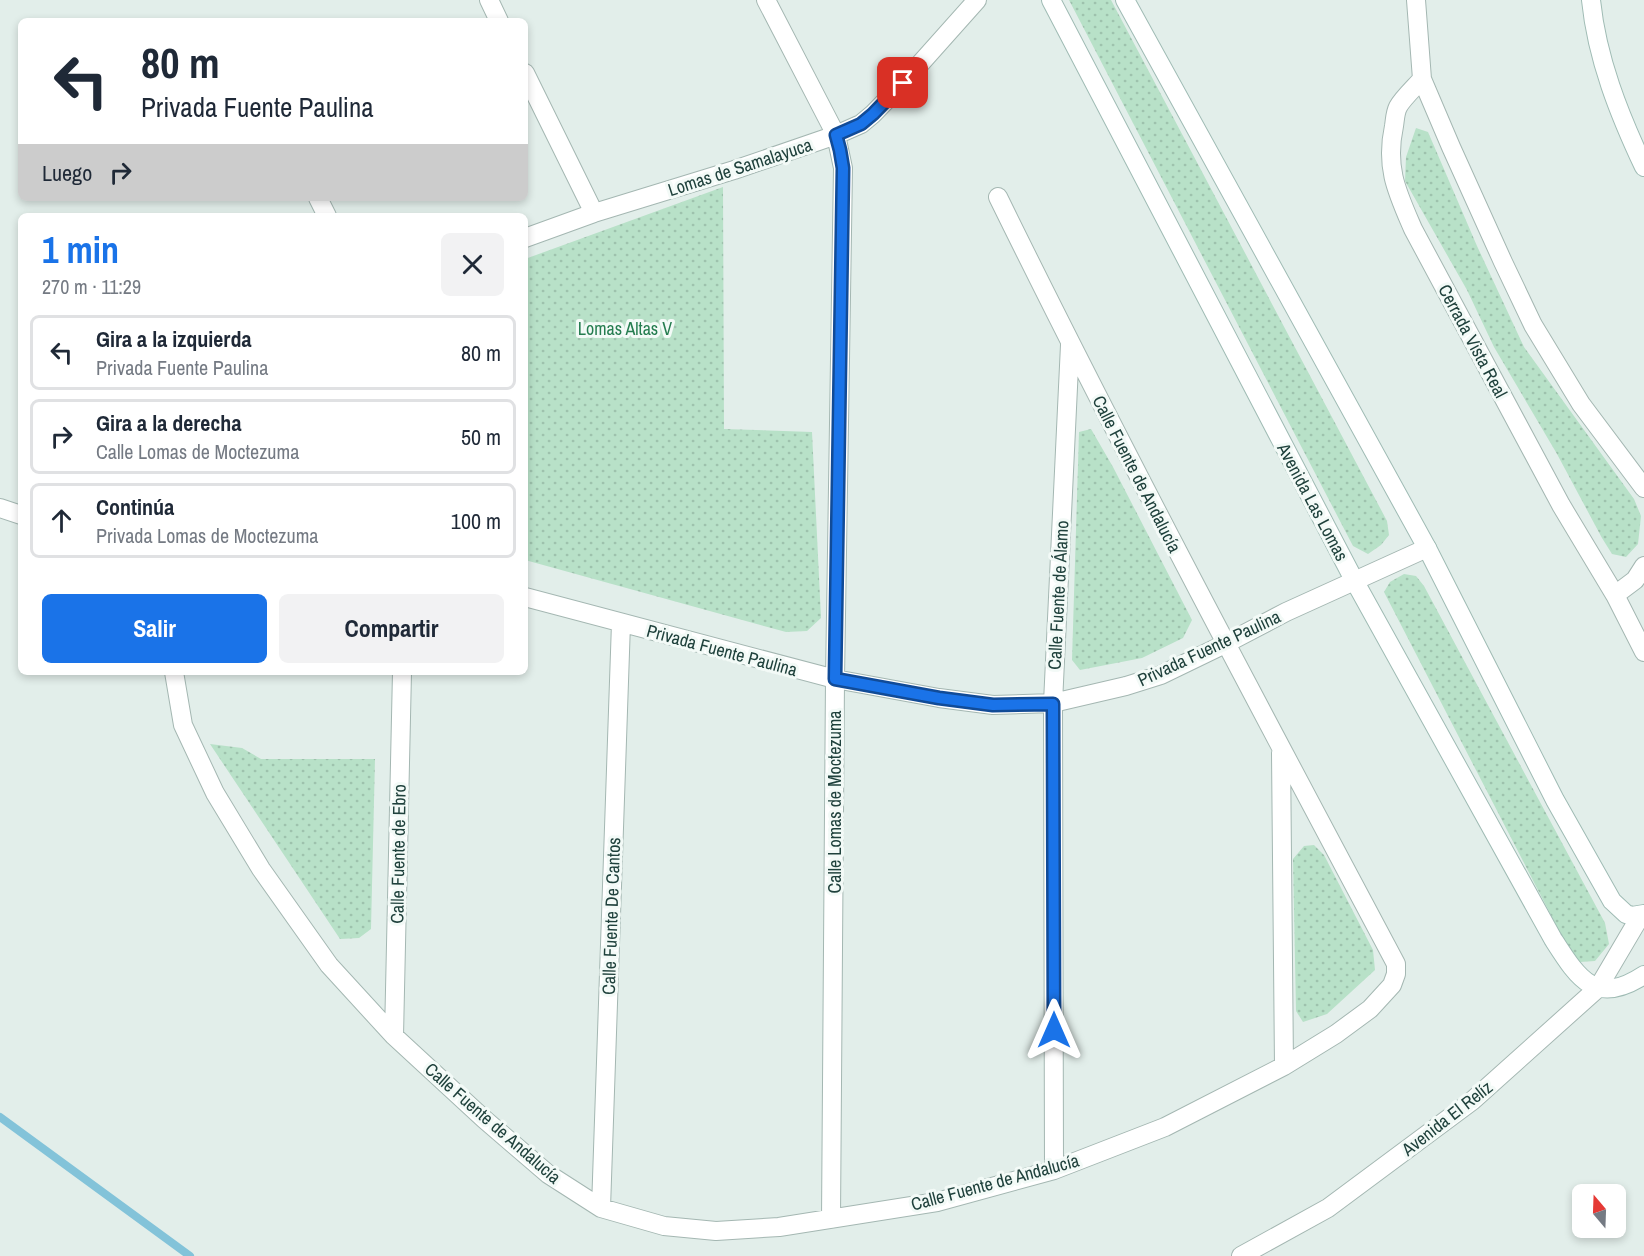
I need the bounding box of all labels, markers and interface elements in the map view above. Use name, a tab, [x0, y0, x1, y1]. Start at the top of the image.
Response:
text: 80 m	[141, 35, 220, 91]
icon: left	[42, 42, 120, 120]
pin	[877, 57, 928, 108]
icon: arrive	[886, 66, 919, 99]
text: Privada Fuente Paulina	[141, 89, 374, 125]
street label: Lomas de Samalayuca	[665, 132, 815, 202]
icon: right	[104, 156, 137, 189]
text: Luego	[42, 158, 92, 188]
text: 1 min	[42, 226, 119, 274]
button: close	[441, 233, 504, 296]
text: 270 m · 11:29	[42, 273, 141, 300]
street label: Cerrada Vista Real	[1433, 280, 1513, 402]
park label: Lomas Altas V	[578, 316, 672, 341]
text: Gira a la izquierda	[96, 324, 251, 354]
icon: left	[45, 336, 78, 369]
text: 80 m	[461, 338, 501, 368]
text: Privada Fuente Paulina	[96, 354, 268, 381]
street label: Calle Fuente de Andalucía	[1087, 391, 1187, 557]
text: Gira a la derecha	[96, 408, 241, 438]
icon: right	[45, 420, 78, 453]
text: 50 m	[461, 422, 501, 452]
text: Calle Lomas de Moctezuma	[96, 438, 299, 465]
street label: Avenida Las Lomas	[1271, 438, 1355, 565]
text: Continúa	[96, 492, 174, 522]
icon: ahead	[45, 504, 78, 537]
text: 100 m	[451, 506, 501, 536]
street label: Calle Fuente de Álamo	[1042, 520, 1074, 670]
text: Privada Lomas de Moctezuma	[96, 522, 318, 549]
button: Salir	[42, 594, 267, 663]
button: Compartir	[279, 594, 504, 663]
street label: Privada Fuente Paulina	[1133, 604, 1285, 692]
street label: Privada Fuente Paulina	[644, 618, 800, 682]
street label: Calle Lomas de Moctezuma	[822, 711, 847, 893]
street label: Calle Fuente de Ebro	[384, 784, 412, 924]
street label: Calle Fuente De Cantos	[596, 837, 626, 995]
position arrow	[1022, 998, 1086, 1062]
street label: Calle Fuente de Andalucía	[419, 1057, 567, 1189]
street label: Avenida El Relíz	[1396, 1075, 1498, 1162]
street label: Calle Fuente de Andalucía	[908, 1148, 1082, 1216]
north arrow	[1572, 1184, 1626, 1238]
map controls	[1572, 1184, 1626, 1238]

